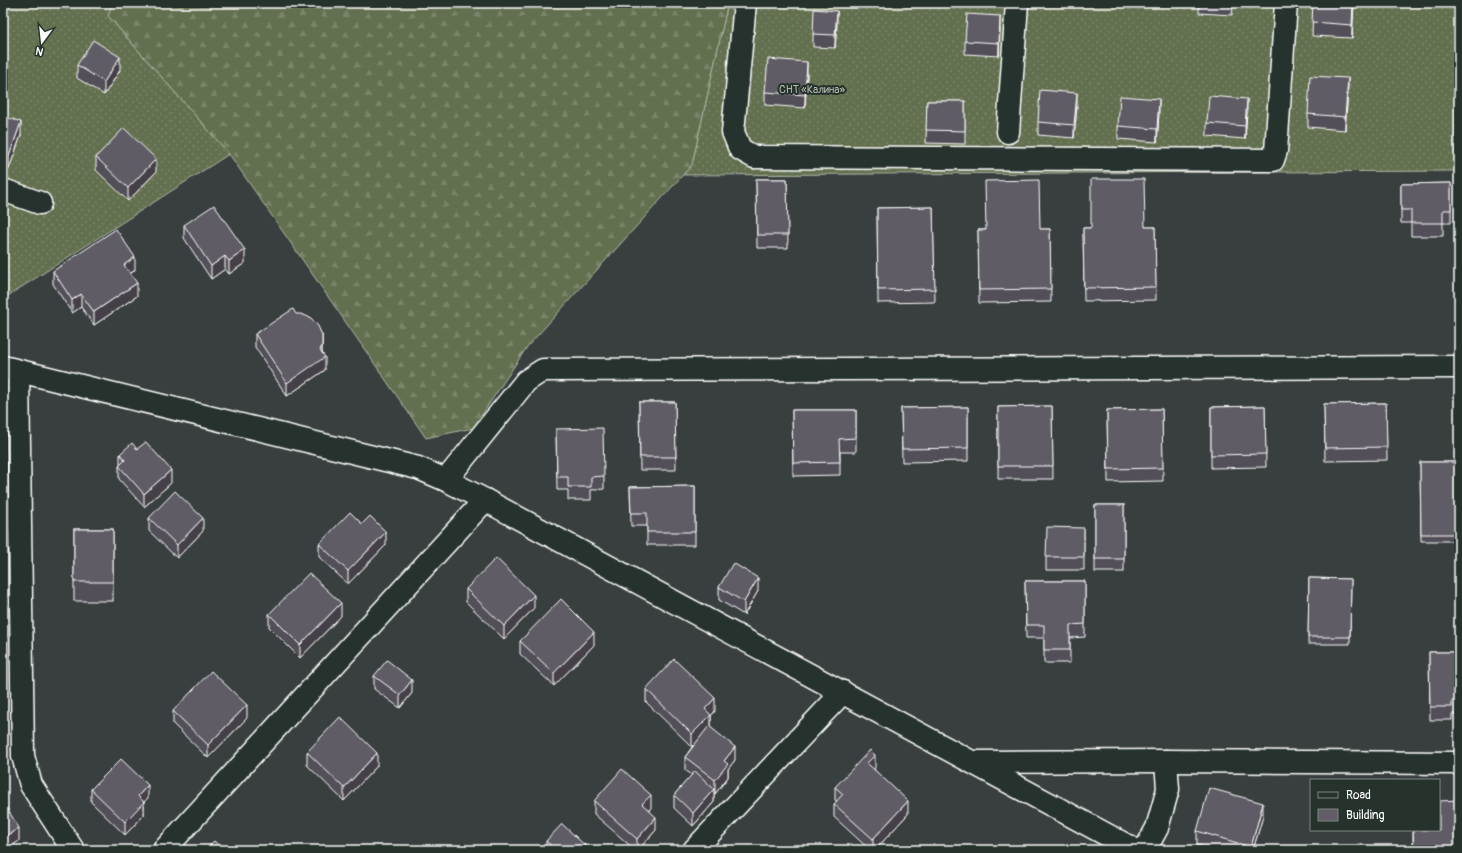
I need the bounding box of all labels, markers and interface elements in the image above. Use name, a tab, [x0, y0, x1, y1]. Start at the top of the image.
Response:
north arrow	[22, 22, 62, 62]
text: N	[34, 44, 45, 58]
park label: СНТ «Калина»	[779, 83, 845, 96]
legend	[1310, 779, 1440, 831]
text: Road	[1346, 788, 1371, 803]
text: Building	[1346, 808, 1385, 823]

